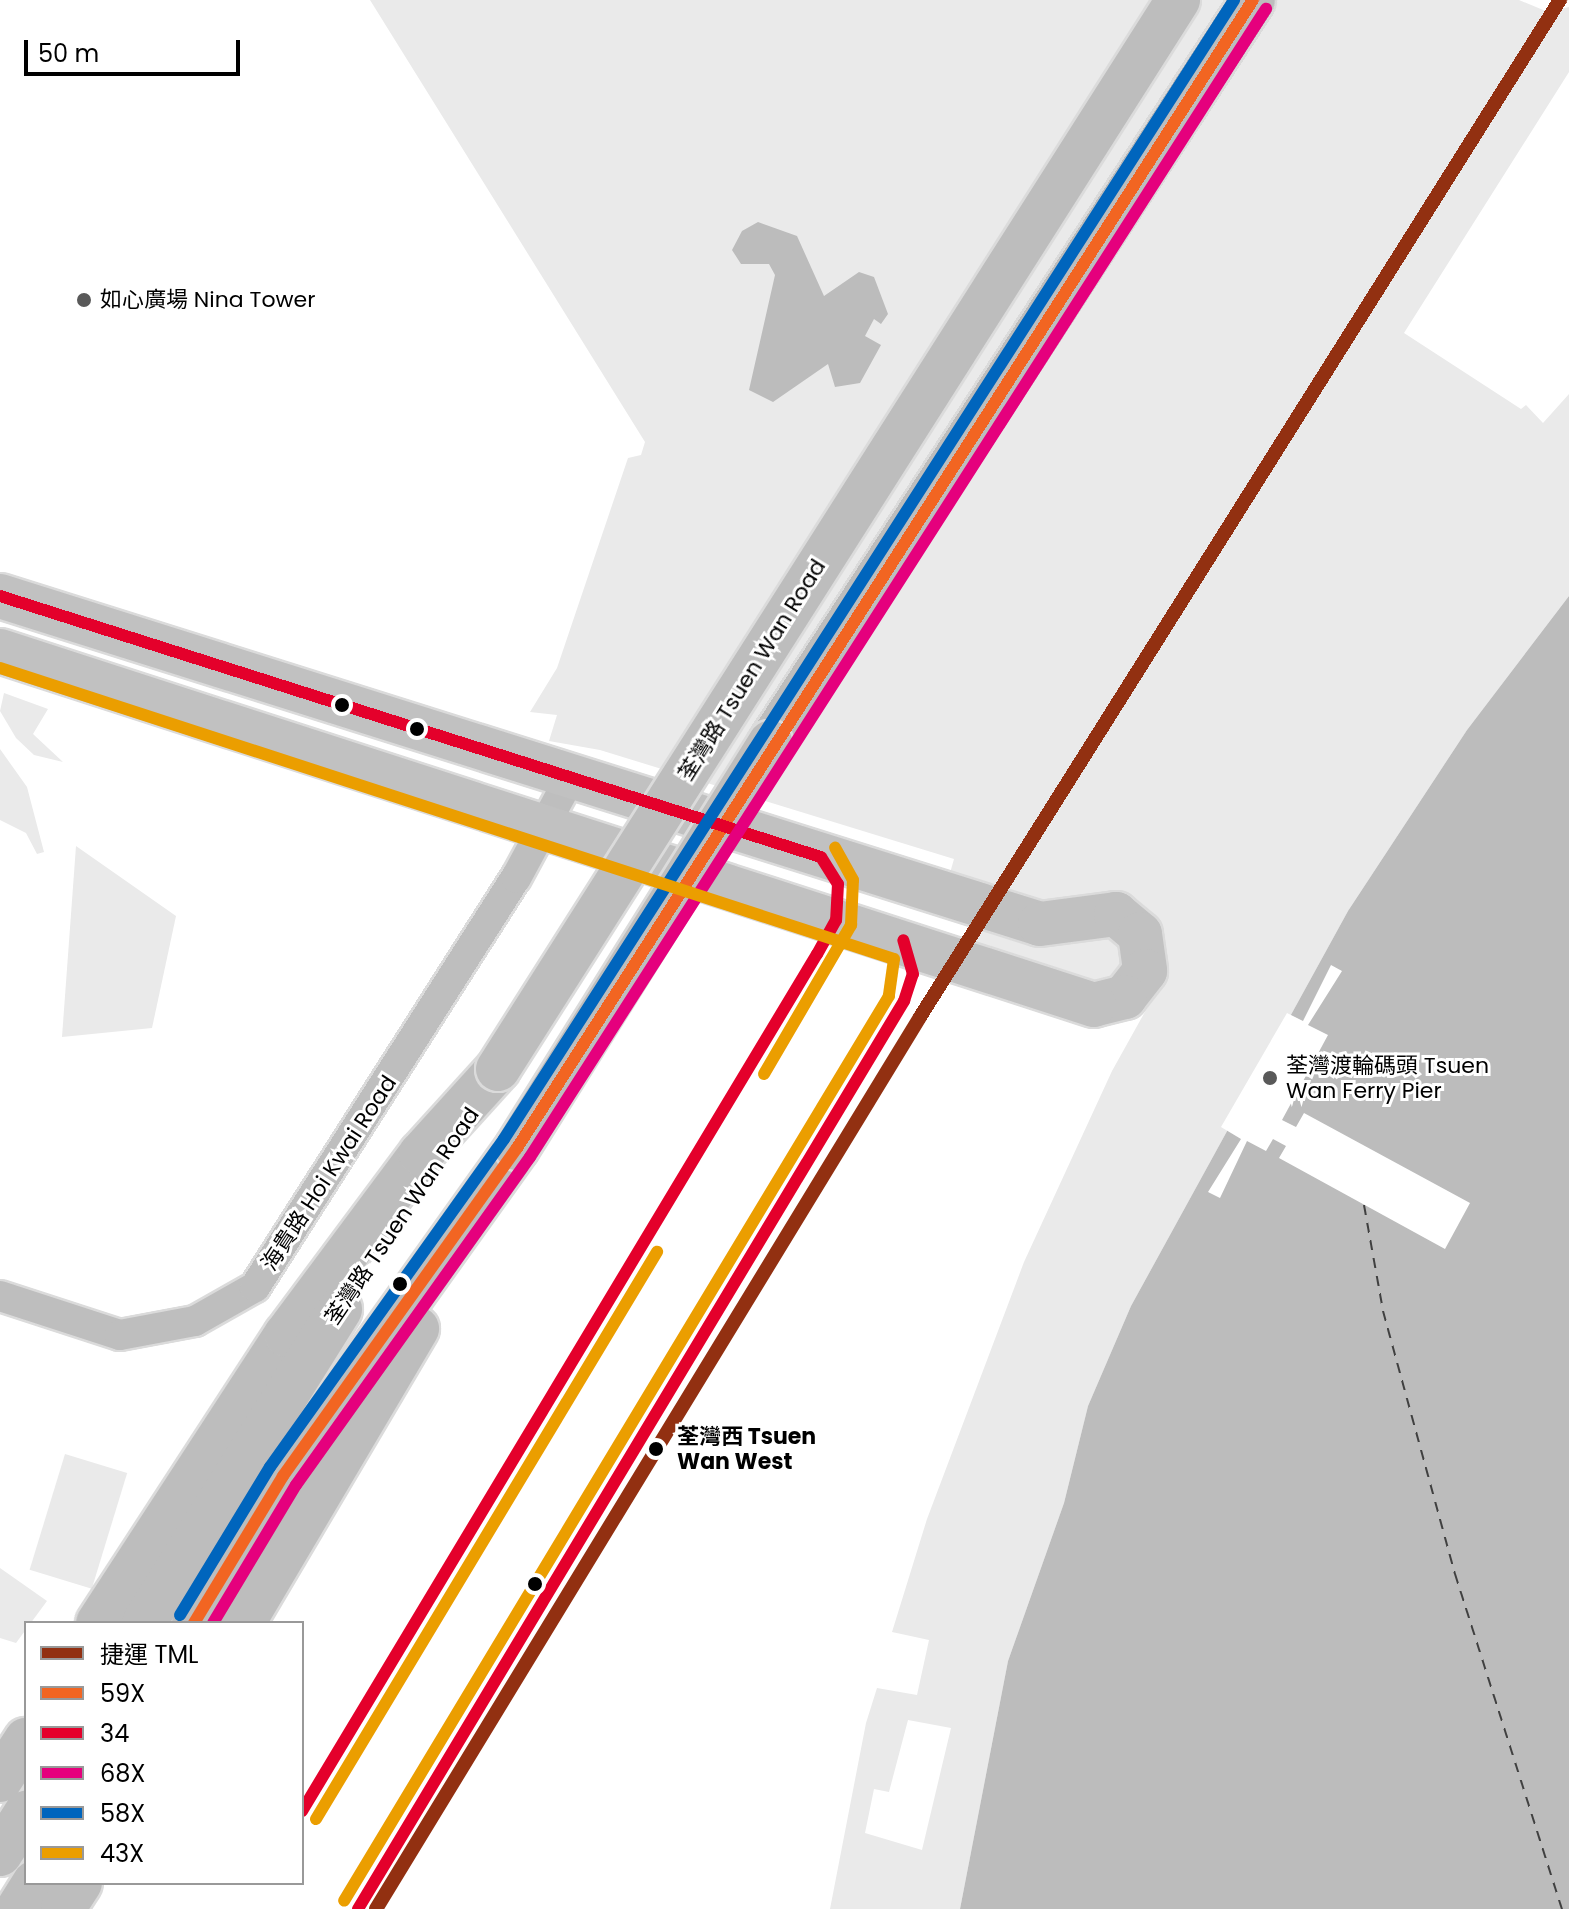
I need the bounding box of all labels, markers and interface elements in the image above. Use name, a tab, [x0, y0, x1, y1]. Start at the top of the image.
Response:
scale bar	[28, 24, 244, 74]
text: 50 m	[38, 37, 99, 70]
place label: 如心廣場 Nina Tower	[100, 287, 315, 313]
marker: 如心廣場 Nina Tower	[75, 291, 93, 309]
street label: 荃灣路 Tsuen Wan Road	[673, 554, 831, 786]
unlabelled marker	[334, 697, 350, 713]
unlabelled marker	[409, 721, 425, 737]
place label: 荃灣渡輪碼頭 Tsuen Wan Ferry Pier	[1286, 1052, 1489, 1104]
marker: 荃灣渡輪碼頭 Tsuen Wan Ferry Pier	[1261, 1069, 1279, 1087]
street label: 海貴路 Hoi Kwai Road	[256, 1071, 402, 1275]
street label: 荃灣路 Tsuen Wan Road	[319, 1102, 485, 1330]
unlabelled marker	[392, 1276, 408, 1292]
place label: 荃灣西 Tsuen Wan West	[677, 1423, 816, 1474]
marker: 荃灣西 Tsuen Wan West	[642, 1435, 670, 1463]
unlabelled marker	[527, 1576, 543, 1592]
legend	[24, 1621, 304, 1885]
text: 捷運 TML	[100, 1638, 198, 1671]
text: 59X	[100, 1677, 145, 1710]
text: 34	[100, 1717, 129, 1750]
text: 68X	[100, 1757, 145, 1790]
text: 58X	[100, 1797, 145, 1830]
text: 43X	[100, 1837, 144, 1870]

